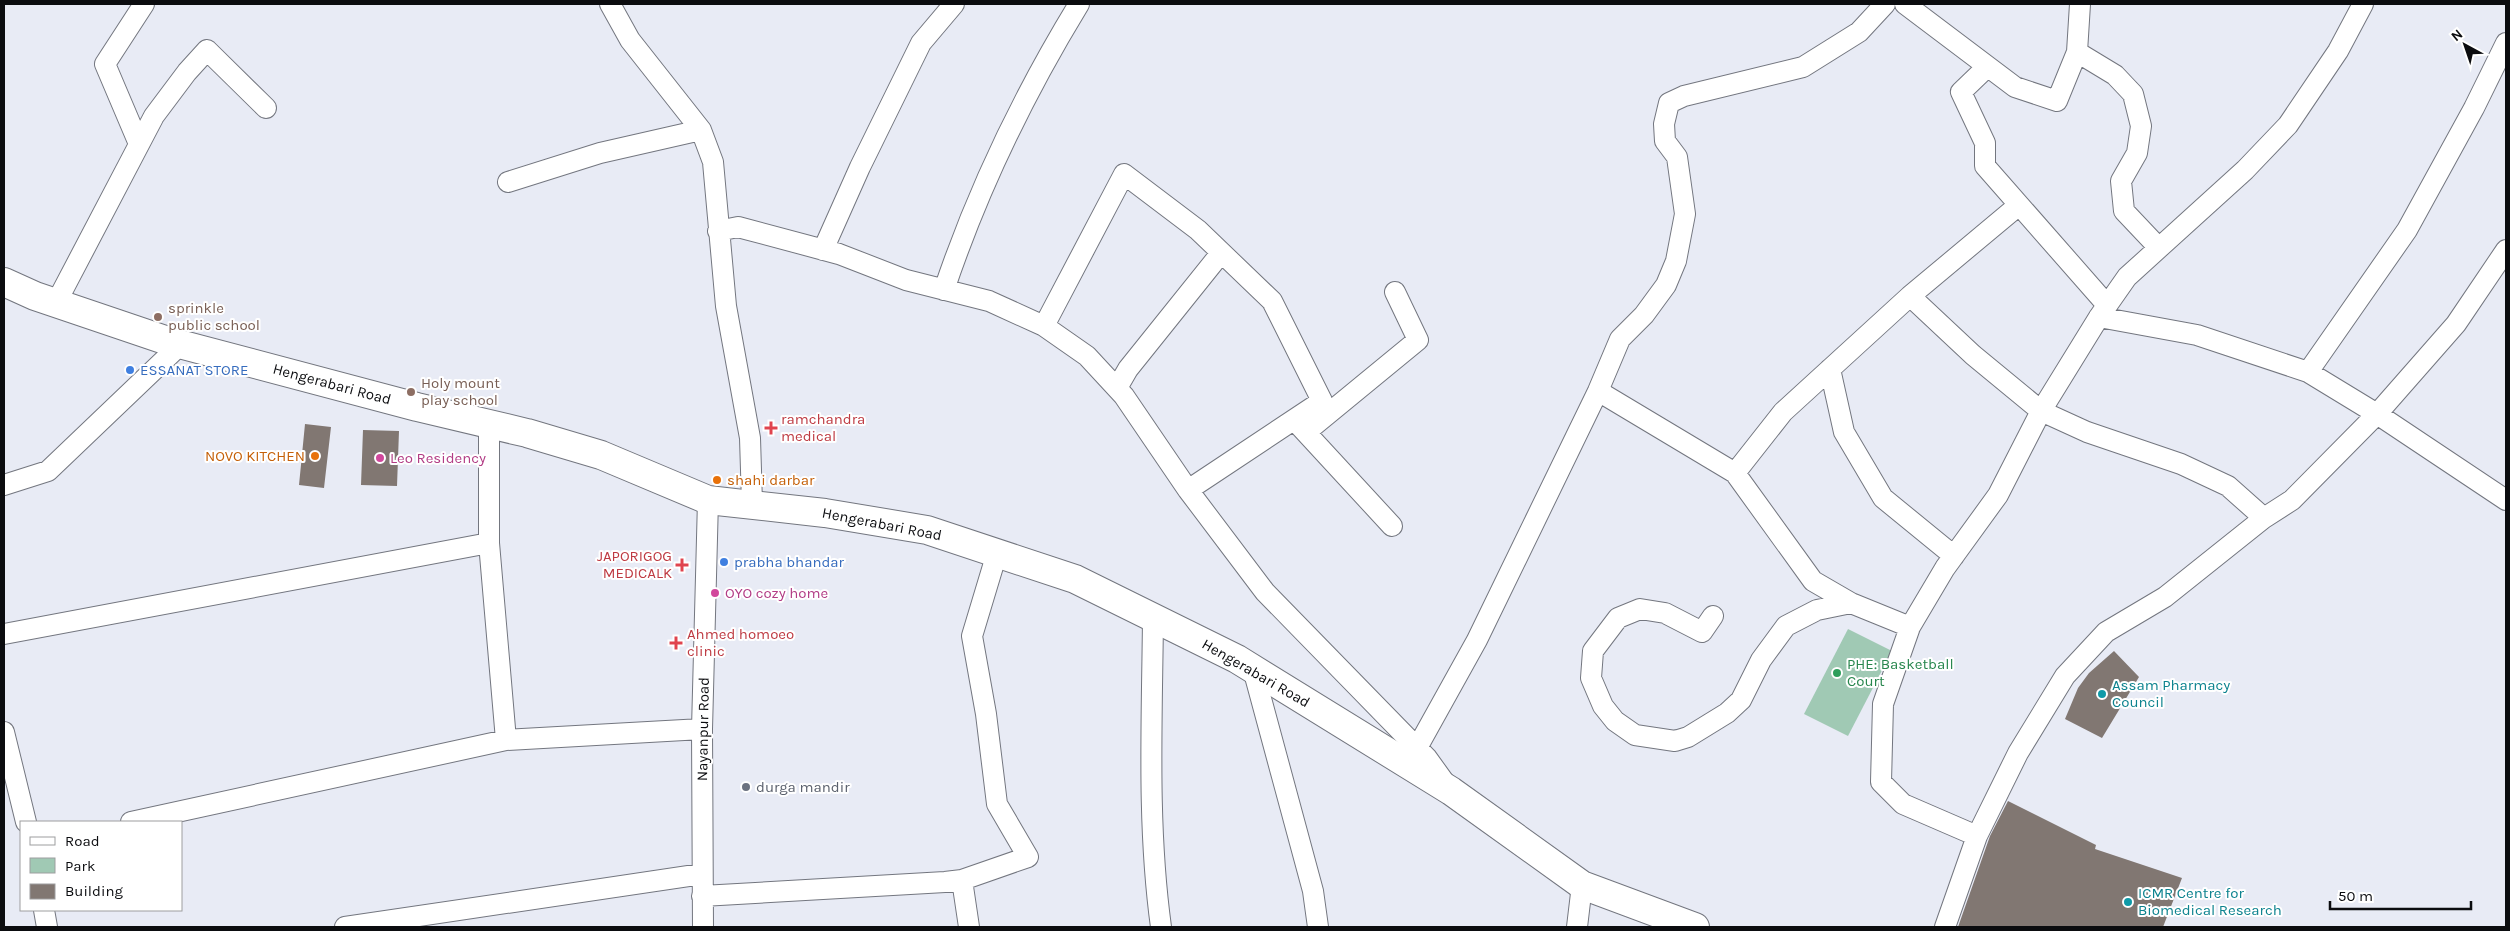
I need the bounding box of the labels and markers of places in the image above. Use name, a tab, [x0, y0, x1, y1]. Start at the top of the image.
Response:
place label: sprinkle public school	[168, 299, 260, 334]
marker: sprinkle public school	[152, 311, 164, 323]
place label: ESSANAT STORE	[140, 361, 248, 379]
marker: ESSANAT STORE	[124, 364, 136, 376]
place label: Holy mount play school	[421, 374, 500, 409]
marker: Holy mount play school	[405, 386, 417, 398]
place label: ramchandra medical	[781, 410, 865, 445]
marker: ramchandra medical	[765, 422, 777, 434]
place label: NOVO KITCHEN	[205, 447, 305, 465]
place label: Leo Residency	[390, 449, 486, 467]
marker: NOVO KITCHEN	[309, 450, 321, 462]
marker: Leo Residency	[374, 452, 386, 464]
place label: shahi darbar	[727, 471, 815, 489]
marker: shahi darbar	[711, 474, 723, 486]
place label: JAPORIGOG MEDICALK	[597, 547, 672, 582]
place label: prabha bhandar	[734, 553, 845, 571]
marker: prabha bhandar	[718, 556, 730, 568]
marker: JAPORIGOG MEDICALK	[676, 559, 688, 571]
place label: OYO cozy home	[725, 584, 828, 602]
marker: OYO cozy home	[709, 587, 721, 599]
place label: Ahmed homoeo clinic	[687, 625, 794, 660]
marker: Ahmed homoeo clinic	[669, 636, 683, 650]
place label: PHE: Basketball Court	[1847, 655, 1954, 690]
marker: PHE: Basketball Court	[1831, 667, 1843, 679]
place label: Assam Pharmacy Council	[2112, 676, 2230, 711]
marker: Assam Pharmacy Council	[2096, 688, 2108, 700]
place label: durga mandir	[756, 778, 850, 796]
marker: durga mandir	[740, 781, 752, 793]
place label: ICMR Centre for Biomedical Research	[2138, 884, 2282, 919]
marker: ICMR Centre for Biomedical Research	[2122, 896, 2134, 908]

